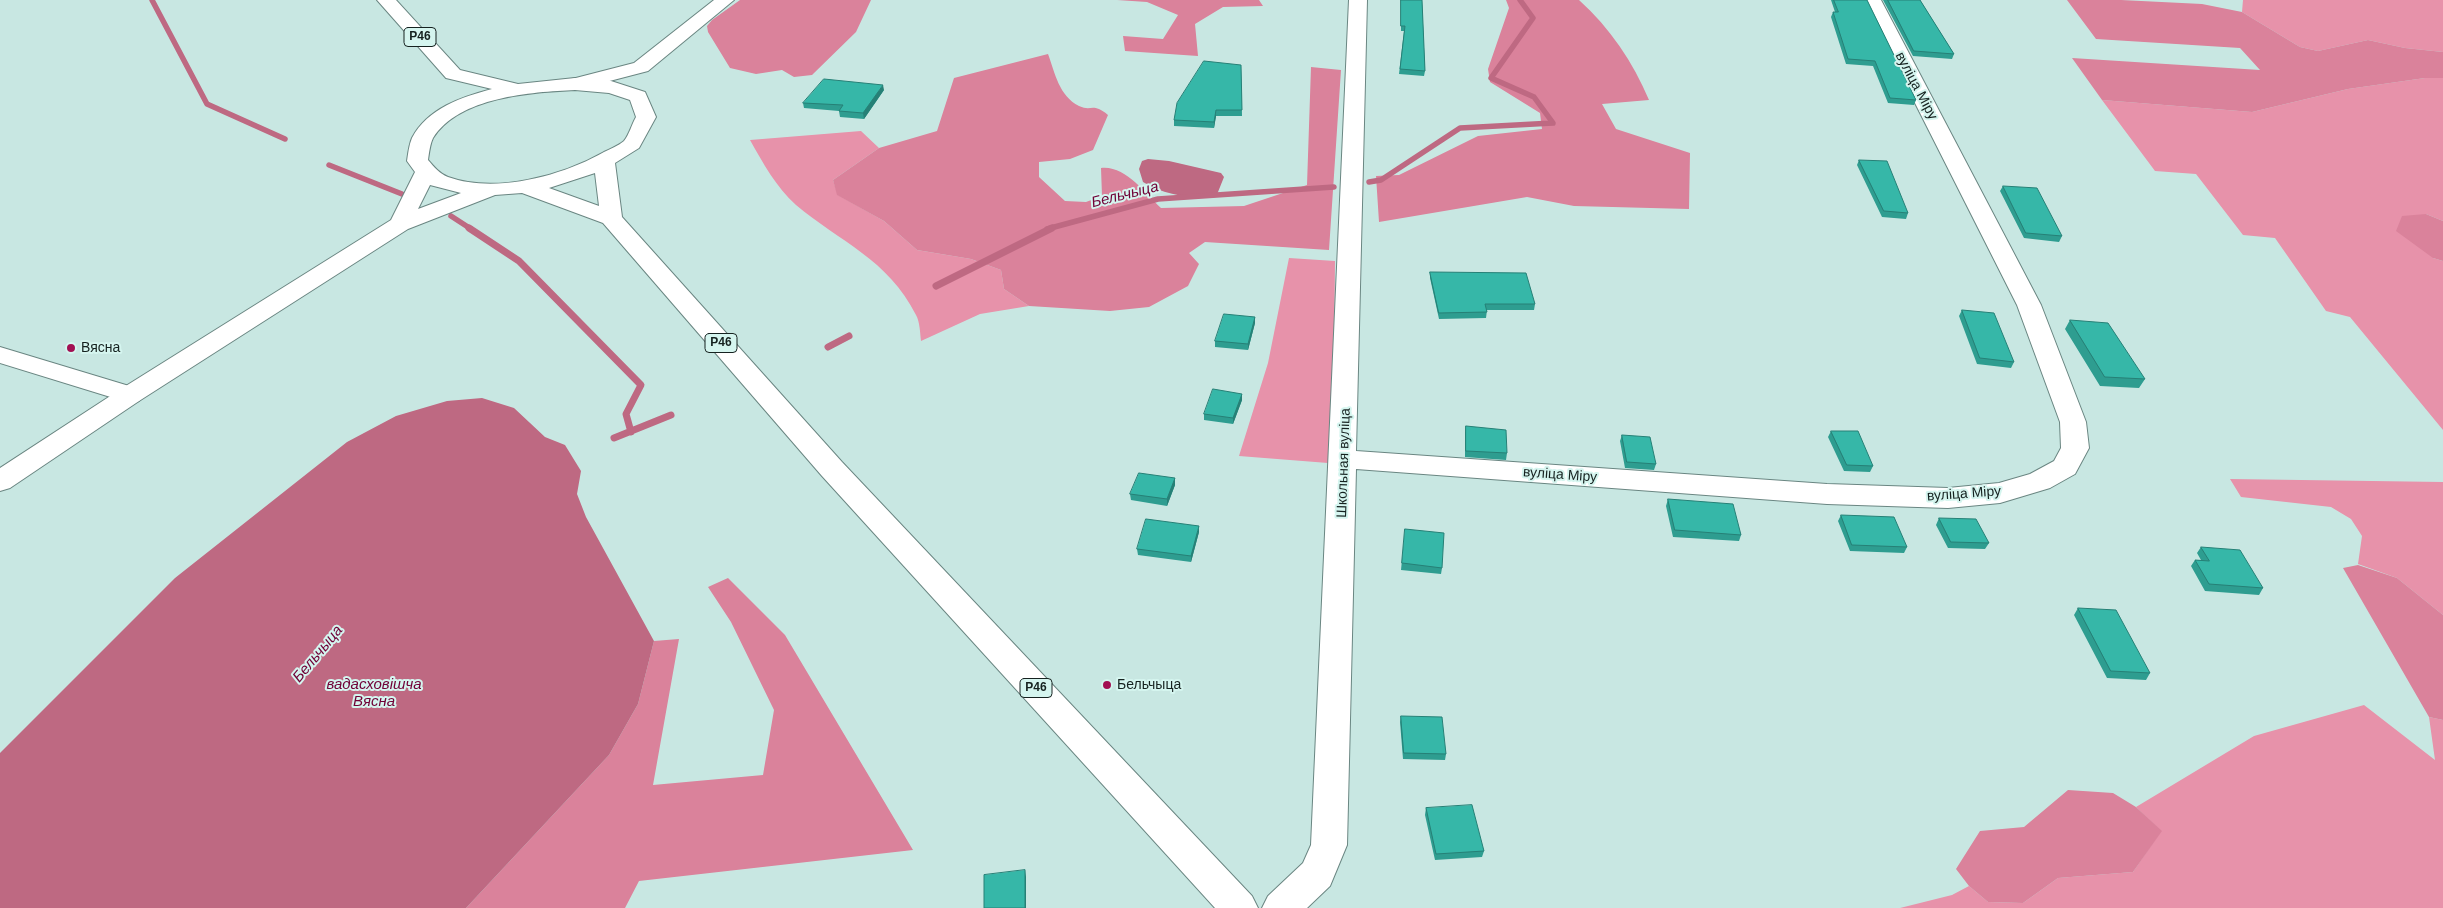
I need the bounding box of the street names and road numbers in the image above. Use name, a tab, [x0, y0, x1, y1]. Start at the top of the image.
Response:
road number: Р46	[404, 28, 436, 46]
street label: вуліца Міру	[1891, 49, 1941, 123]
road number: Р46	[705, 333, 737, 352]
street label: Школьная вуліца	[1334, 408, 1354, 518]
street label: вуліца Міру	[1522, 464, 1598, 486]
street label: вуліца Міру	[1926, 483, 2002, 505]
road number: Р46	[1020, 678, 1052, 698]

